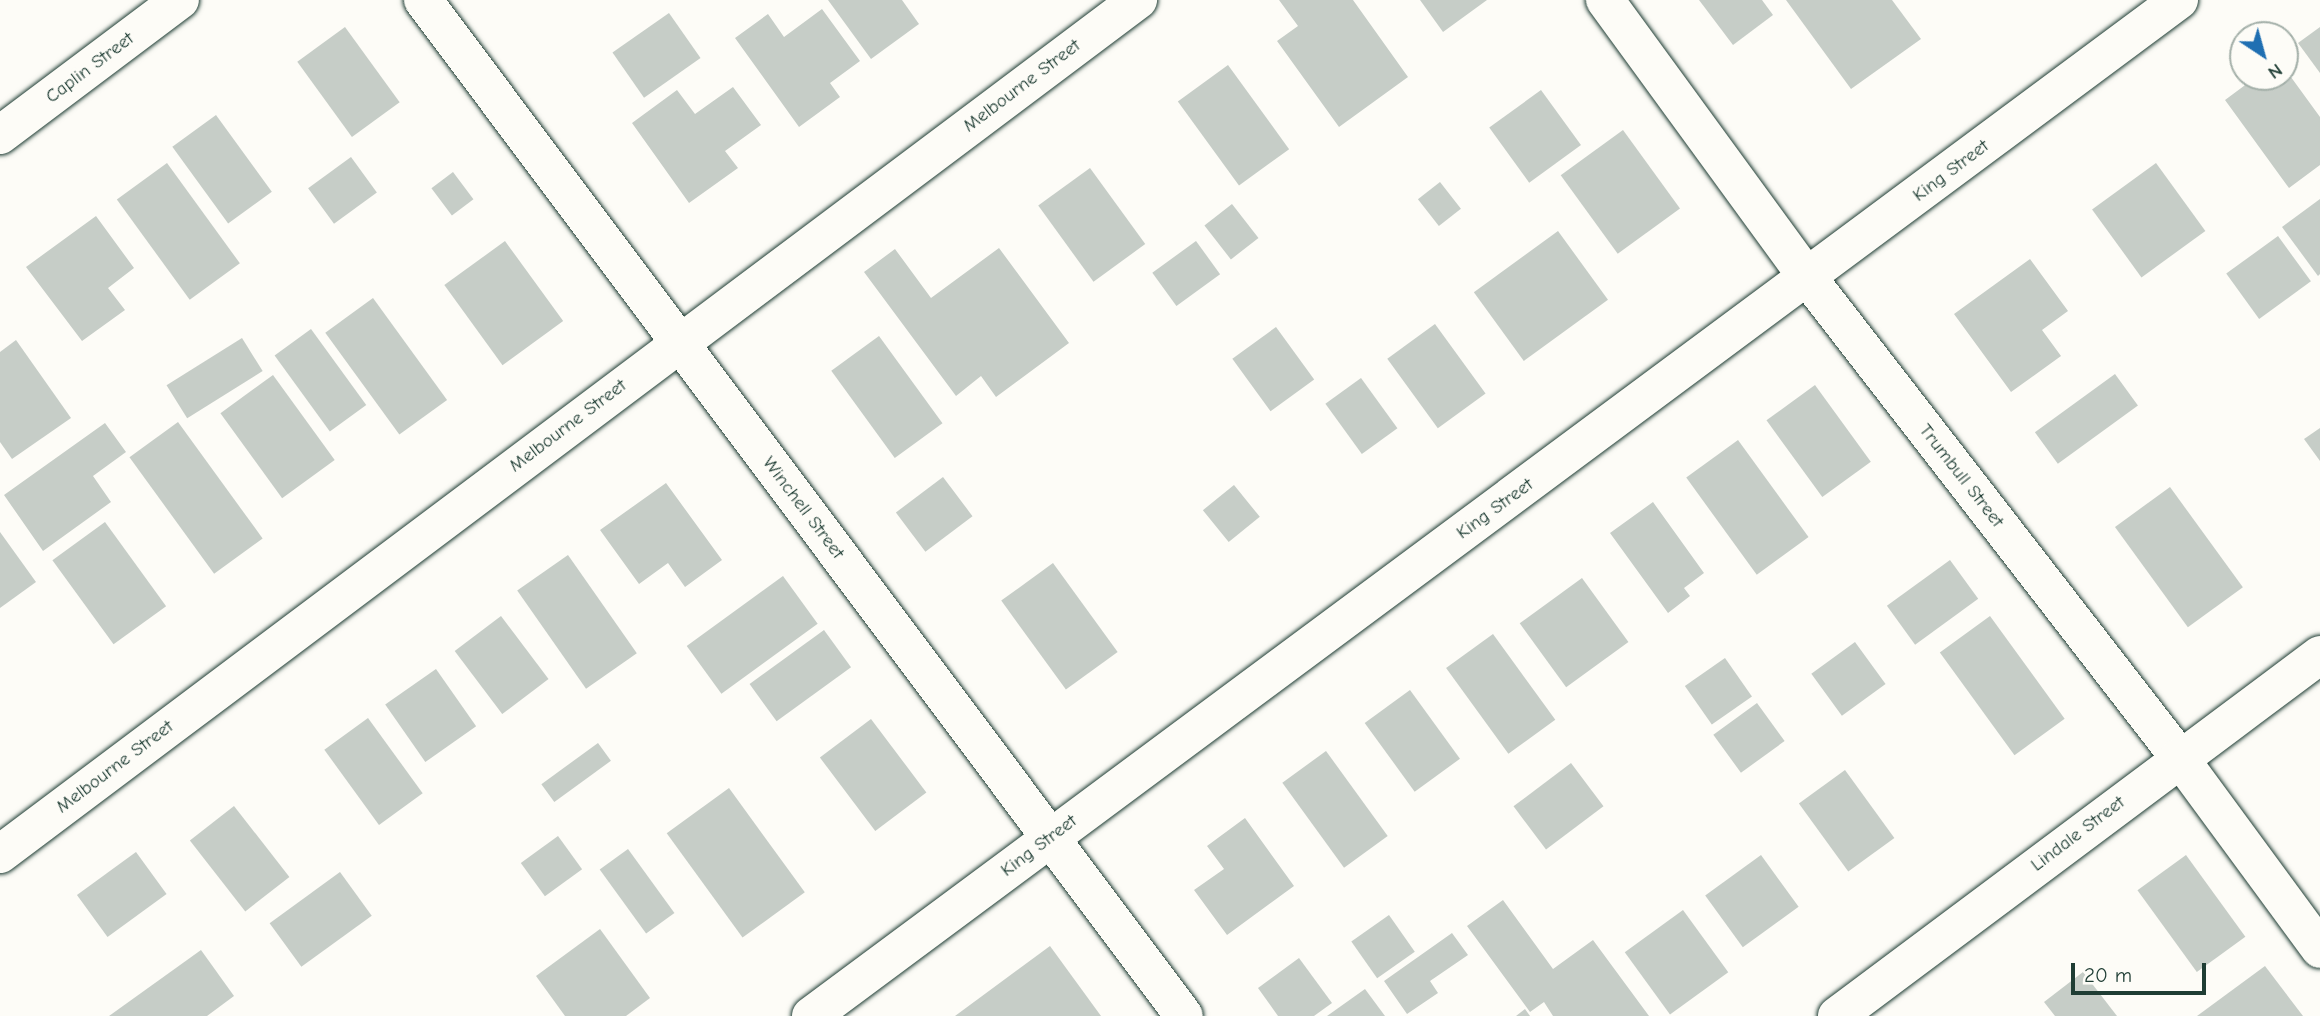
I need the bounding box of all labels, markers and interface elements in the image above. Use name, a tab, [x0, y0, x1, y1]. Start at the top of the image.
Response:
north arrow	[2229, 21, 2299, 91]
street label: Caplin Street	[41, 27, 139, 109]
street label: Melbourne Street	[959, 34, 1085, 138]
text: N	[2264, 59, 2287, 84]
street label: King Street	[1908, 135, 1994, 207]
street label: Melbourne Street	[505, 374, 631, 478]
street label: Trumbull Street	[1914, 420, 2008, 532]
street label: Winchell Street	[757, 452, 849, 564]
street label: King Street	[1452, 473, 1538, 545]
street label: Melbourne Street	[52, 715, 178, 819]
street label: Lindale Street	[2026, 791, 2130, 877]
street label: King Street	[996, 810, 1082, 882]
scale bar	[2075, 950, 2210, 994]
text: 20 m	[2084, 963, 2132, 987]

